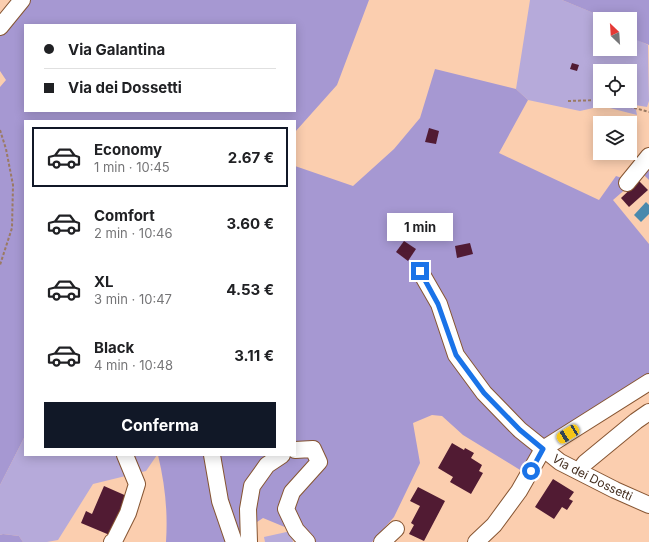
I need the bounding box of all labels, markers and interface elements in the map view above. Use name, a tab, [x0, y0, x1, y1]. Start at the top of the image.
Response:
north arrow	[593, 12, 637, 56]
map controls	[593, 12, 637, 160]
text: Via Galantina	[68, 40, 165, 59]
button: locate	[593, 64, 637, 108]
text: Via dei Dossetti	[68, 78, 182, 97]
button: layers	[593, 116, 637, 160]
icon: car	[46, 139, 82, 175]
text: Economy	[94, 140, 162, 159]
text: 2.67 €	[228, 148, 274, 167]
text: 1 min · 10:45	[94, 159, 170, 175]
icon: car	[46, 205, 82, 241]
text: Comfort	[94, 206, 155, 225]
callout: 1 min	[387, 213, 453, 241]
text: 3.60 €	[226, 214, 274, 233]
text: 1 min	[404, 219, 436, 235]
text: 2 min · 10:46	[94, 225, 173, 241]
route end	[411, 262, 429, 280]
icon: car	[46, 271, 82, 307]
text: XL	[94, 272, 114, 291]
text: 4.53 €	[226, 280, 274, 299]
text: 3 min · 10:47	[94, 291, 172, 307]
icon: car	[46, 337, 82, 373]
text: Black	[94, 338, 134, 357]
text: 3.11 €	[234, 346, 274, 365]
text: 4 min · 10:48	[94, 357, 173, 373]
button: Conferma	[44, 402, 276, 448]
car	[555, 423, 581, 445]
street label: Via dei Dossetti	[549, 451, 635, 504]
route start	[522, 462, 540, 480]

